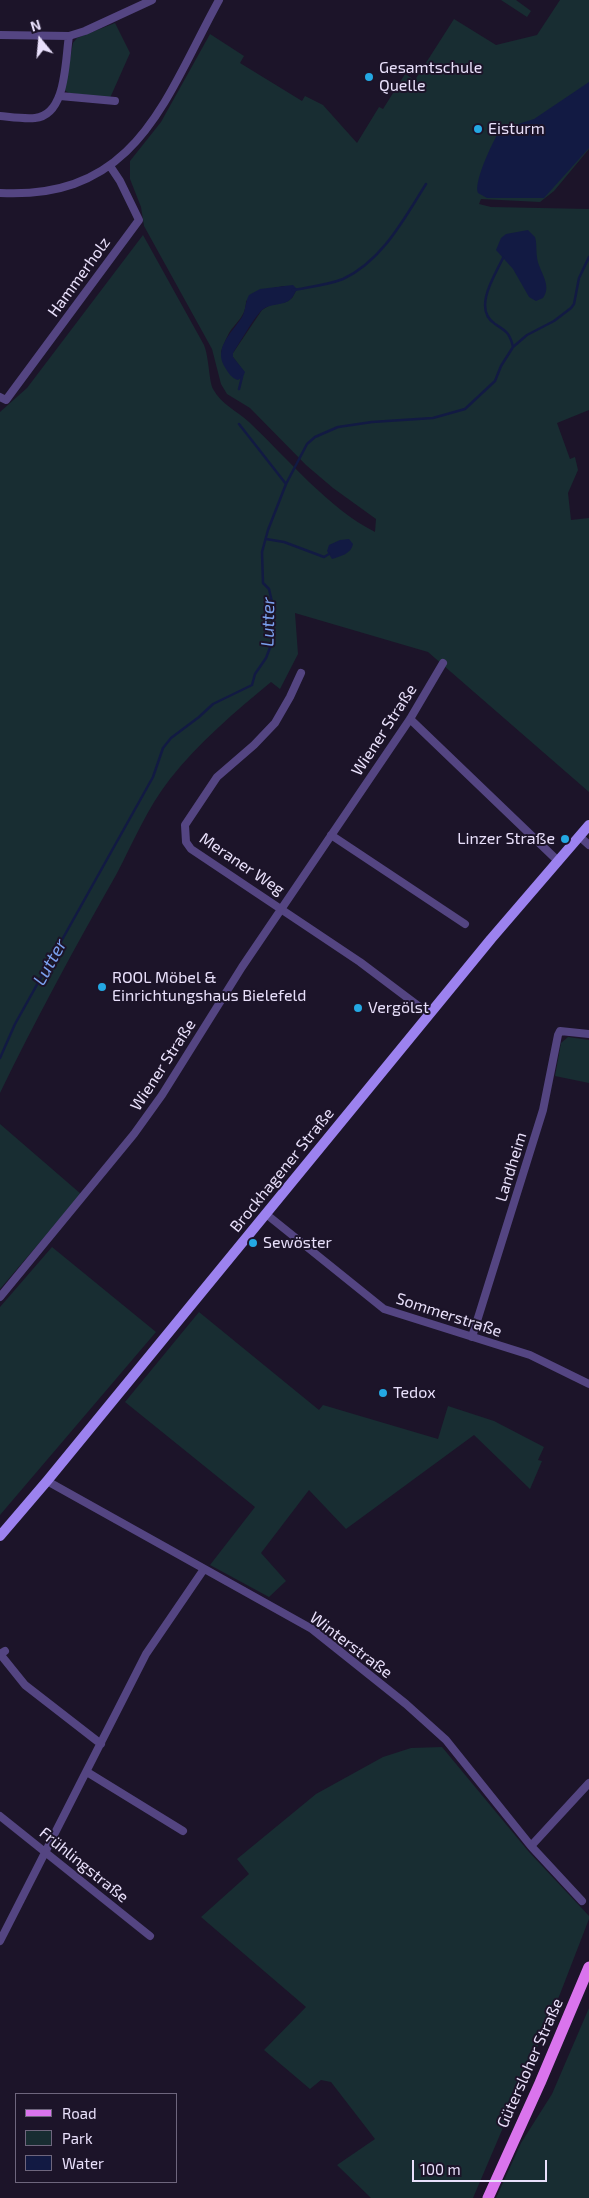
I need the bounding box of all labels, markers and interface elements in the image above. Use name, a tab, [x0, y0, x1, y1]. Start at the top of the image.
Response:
north arrow	[15, 15, 65, 65]
text: N	[28, 16, 43, 35]
place label: Gesamtschule Quelle	[379, 58, 482, 96]
marker: Gesamtschule Quelle	[363, 71, 375, 83]
place label: Eisturm	[488, 119, 545, 139]
marker: Eisturm	[472, 123, 484, 135]
street label: Hammerholz	[44, 233, 114, 321]
water label: Lutter	[257, 597, 279, 647]
street label: Wiener Straße	[347, 681, 421, 779]
street label: Meraner Weg	[196, 829, 288, 899]
place label: Linzer Straße	[457, 829, 555, 849]
marker: Linzer Straße	[559, 833, 571, 845]
water label: Lutter	[28, 935, 72, 989]
place label: ROOL Möbel & Einrichtungshaus Bielefeld	[112, 968, 306, 1006]
marker: ROOL Möbel & Einrichtungshaus Bielefeld	[96, 981, 108, 993]
place label: Vergölst	[368, 998, 429, 1018]
marker: Vergölst	[352, 1002, 364, 1014]
street label: Wiener Straße	[126, 1016, 200, 1114]
street label: Brockhagener Straße	[226, 1104, 338, 1236]
street label: Landheim	[491, 1130, 531, 1204]
place label: Sewöster	[263, 1233, 332, 1253]
marker: Sewöster	[247, 1237, 259, 1249]
street label: Sommerstraße	[394, 1289, 504, 1341]
place label: Tedox	[393, 1383, 436, 1403]
marker: Tedox	[377, 1387, 389, 1399]
street label: Winterstraße	[306, 1608, 396, 1682]
street label: Frühlingstraße	[36, 1823, 132, 1907]
street label: Gütersloher Straße	[493, 1995, 567, 2131]
legend	[15, 2093, 178, 2183]
text: Road	[62, 2104, 97, 2122]
text: Park	[62, 2129, 93, 2147]
scale bar	[414, 2150, 549, 2182]
text: Water	[62, 2154, 104, 2172]
text: 100 m	[420, 2160, 461, 2178]

